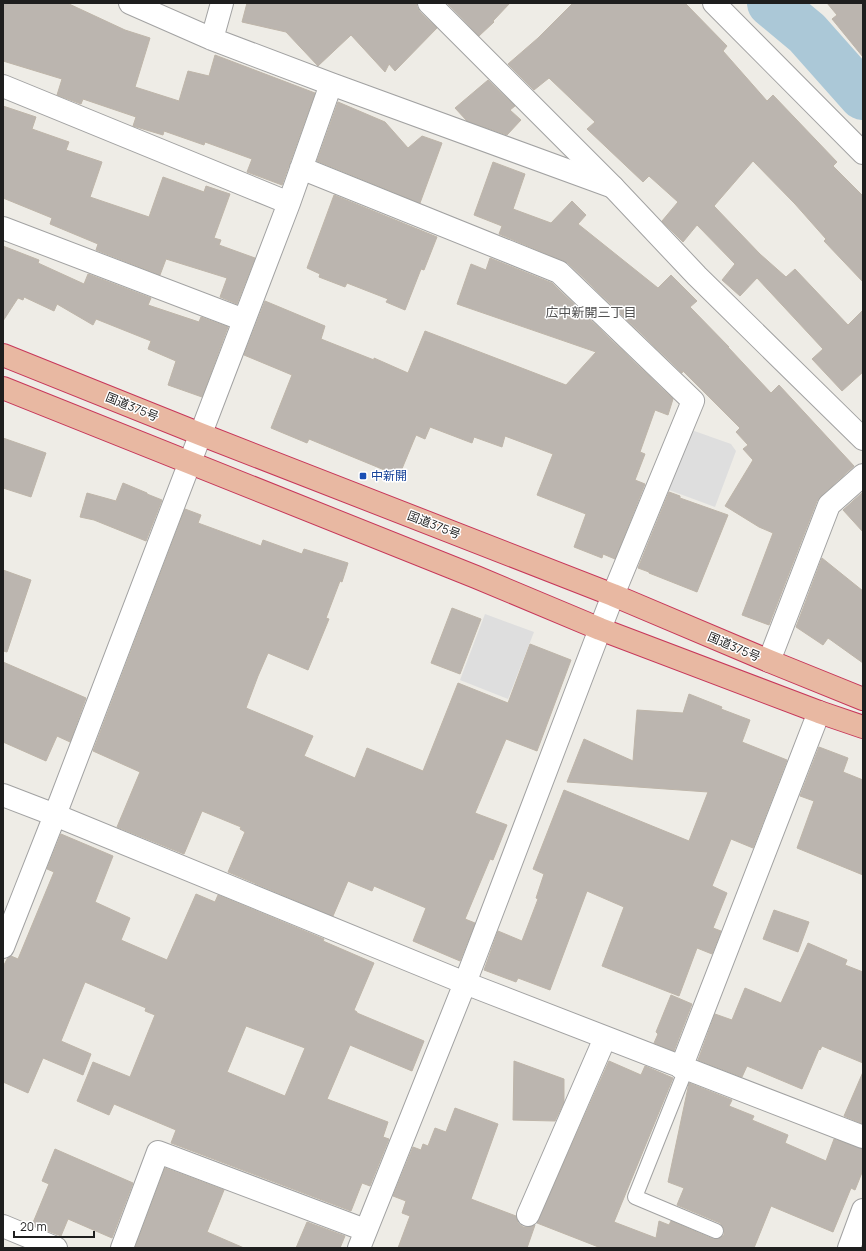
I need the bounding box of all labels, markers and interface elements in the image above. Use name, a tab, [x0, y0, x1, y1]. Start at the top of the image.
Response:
district label: 広中新開三丁目	[545, 303, 637, 321]
street label: 国道375号	[103, 388, 161, 425]
place label: 中新開	[371, 467, 407, 484]
marker: 中新開	[358, 471, 368, 481]
street label: 国道375号	[405, 507, 463, 542]
street label: 国道375号	[705, 628, 763, 665]
scale bar	[14, 1213, 94, 1239]
text: 20 m	[20, 1218, 47, 1235]

